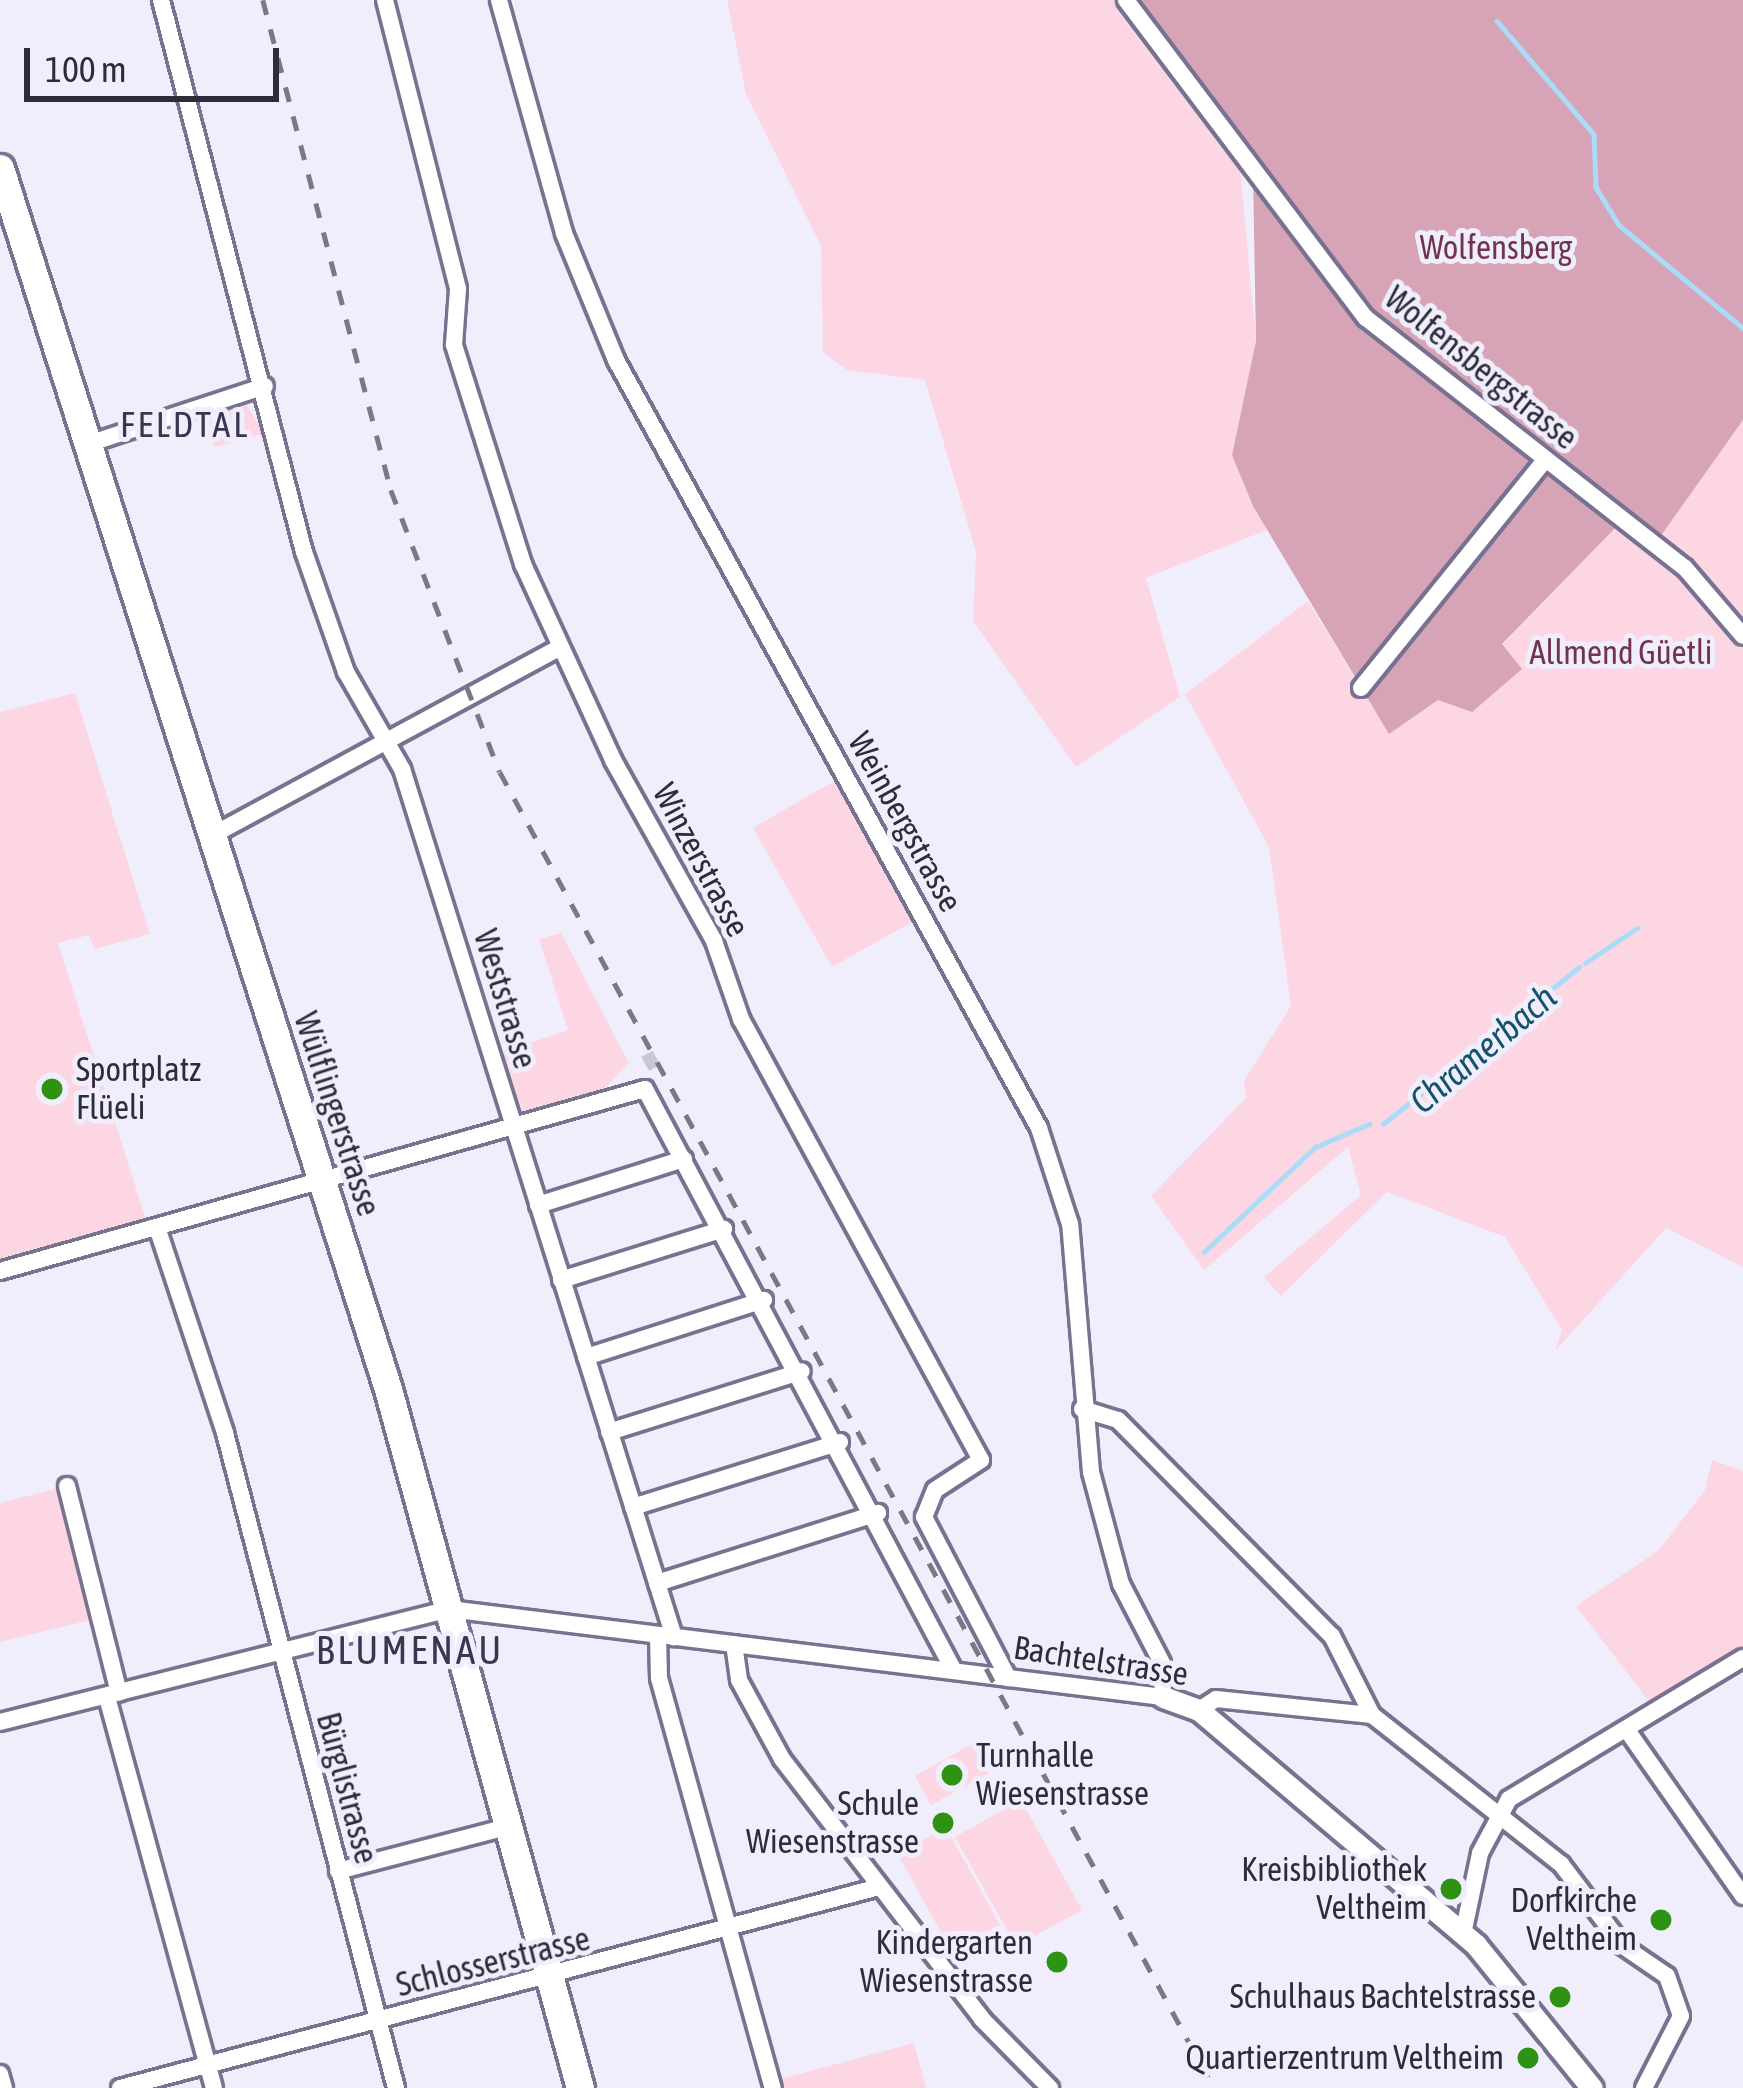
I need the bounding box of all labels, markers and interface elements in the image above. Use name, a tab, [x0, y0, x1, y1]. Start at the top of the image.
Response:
scale bar	[30, 24, 285, 98]
text: 100 m	[45, 48, 127, 90]
park label: Wolfensberg	[1420, 228, 1572, 268]
street label: Wolfensbergstrasse	[1377, 278, 1585, 458]
district label: FELDTAL	[120, 403, 250, 447]
park label: Allmend Güetli	[1530, 633, 1712, 673]
street label: Weinbergstrasse	[839, 725, 971, 919]
street label: Winzerstrasse	[644, 777, 758, 943]
street label: Weststrasse	[465, 925, 545, 1073]
water label: Chramerbach	[1401, 975, 1565, 1123]
street label: Wülflingerstrasse	[285, 1007, 389, 1221]
place label: Sportplatz Flüeli	[76, 1050, 201, 1128]
marker: Sportplatz Flüeli	[39, 1076, 65, 1102]
district label: BLUMENAU	[316, 1627, 504, 1673]
street label: Bachtelstrasse	[1011, 1628, 1191, 1694]
street label: Bürglistrasse	[308, 1708, 386, 1868]
place label: Turnhalle Wiesenstrasse	[976, 1736, 1149, 1814]
marker: Turnhalle Wiesenstrasse	[939, 1762, 965, 1788]
place label: Schule Wiesenstrasse	[746, 1784, 919, 1862]
marker: Schule Wiesenstrasse	[930, 1810, 956, 1836]
place label: Kreisbibliothek Veltheim	[1241, 1850, 1427, 1928]
marker: Kreisbibliothek Veltheim	[1438, 1876, 1464, 1902]
place label: Dorfkirche Veltheim	[1510, 1881, 1637, 1959]
marker: Dorfkirche Veltheim	[1648, 1907, 1674, 1933]
street label: Schlosserstrasse	[392, 1919, 594, 2005]
place label: Kindergarten Wiesenstrasse	[860, 1923, 1033, 2001]
marker: Kindergarten Wiesenstrasse	[1044, 1949, 1070, 1975]
place label: Schulhaus Bachtelstrasse	[1230, 1977, 1536, 2017]
marker: Schulhaus Bachtelstrasse	[1547, 1984, 1573, 2010]
place label: Quartierzentrum Veltheim	[1185, 2038, 1504, 2078]
marker: Quartierzentrum Veltheim	[1515, 2045, 1541, 2071]

